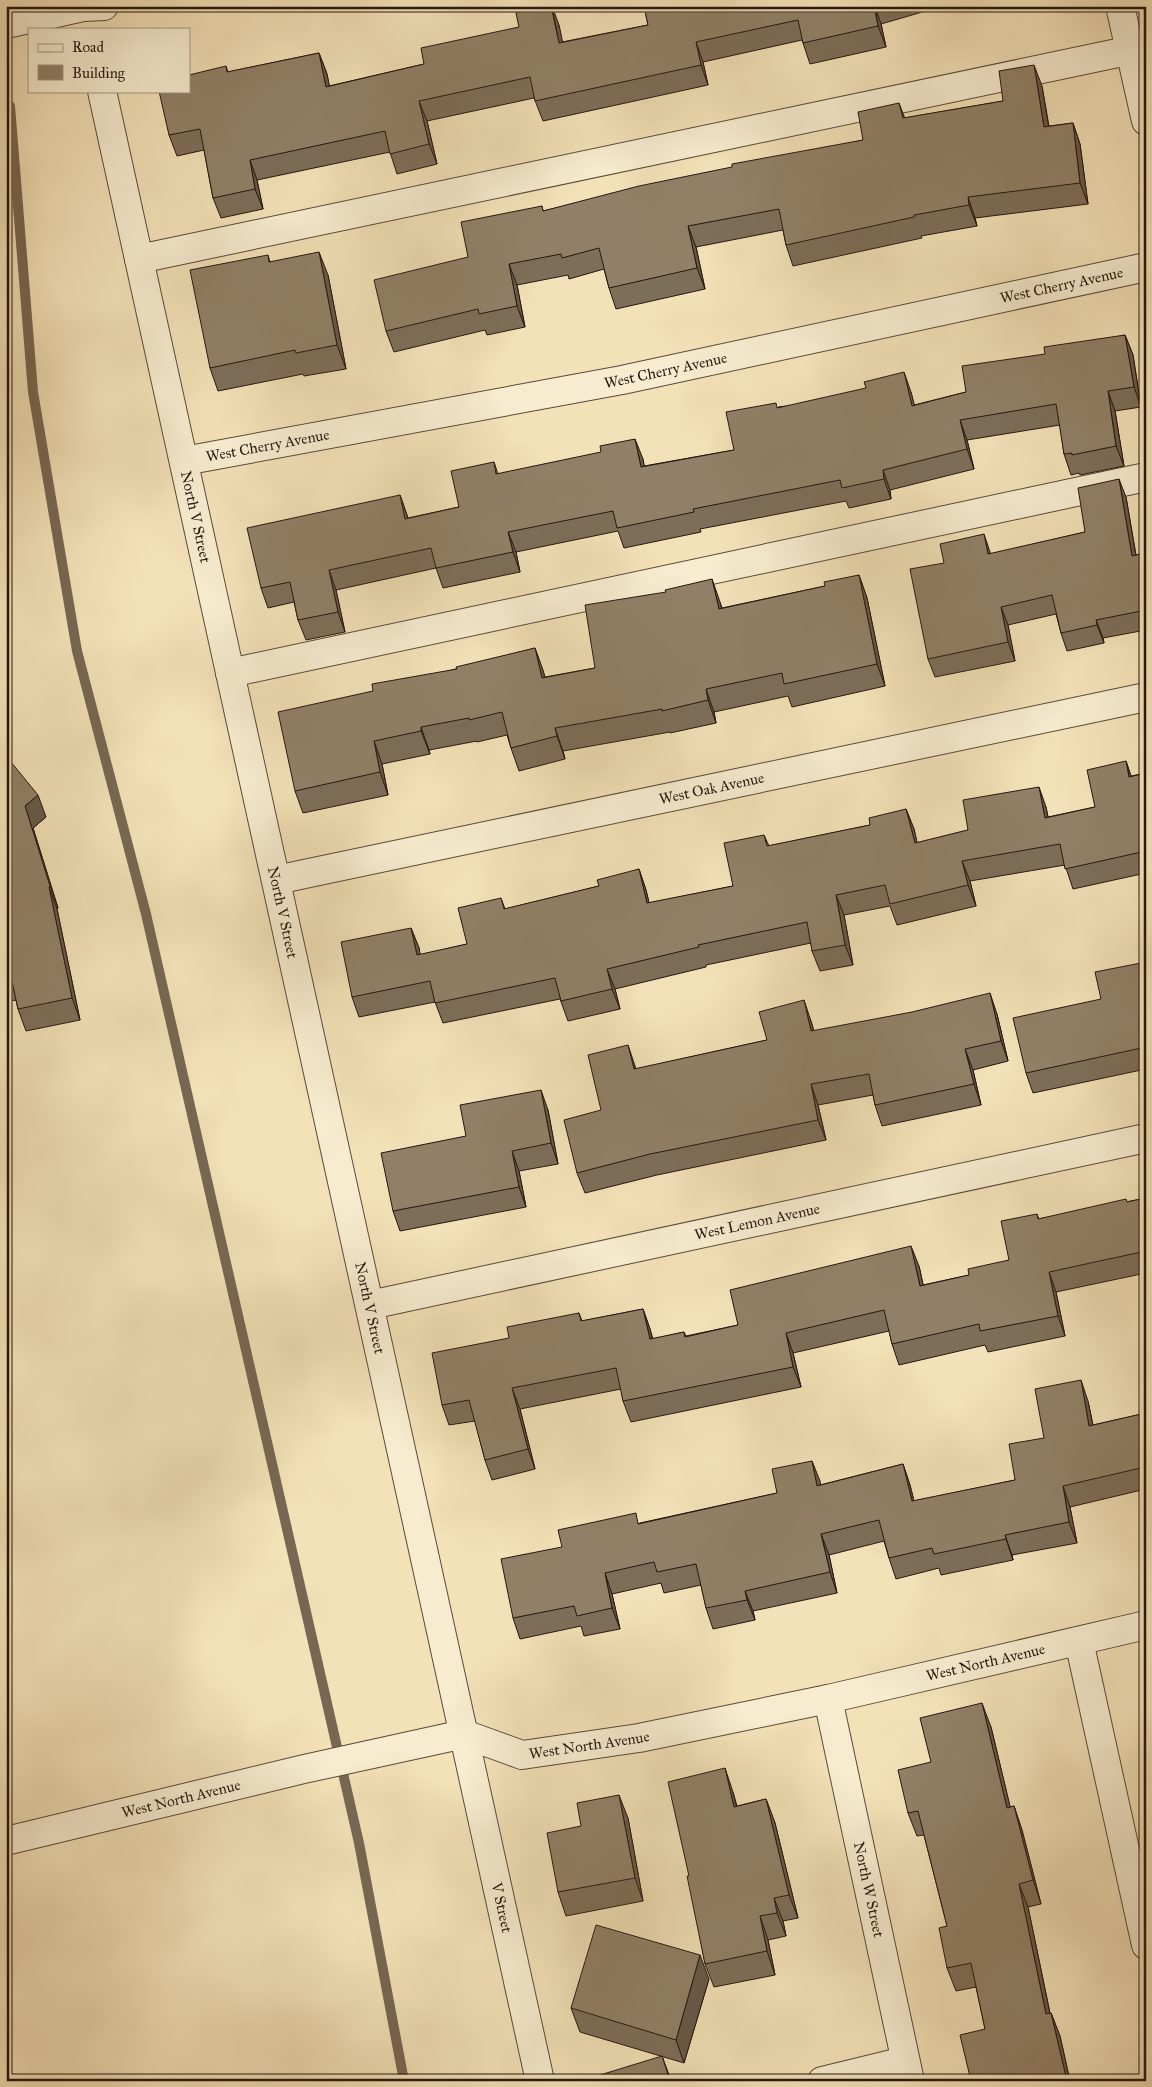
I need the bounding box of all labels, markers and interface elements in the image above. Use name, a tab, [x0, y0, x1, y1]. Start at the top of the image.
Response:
legend	[28, 28, 190, 92]
text: Road	[72, 38, 104, 56]
text: Building	[72, 64, 126, 82]
street label: West Cherry Avenue	[998, 263, 1125, 307]
street label: West Cherry Avenue	[603, 349, 729, 392]
street label: West Cherry Avenue	[204, 425, 331, 466]
street label: North V Street	[177, 469, 215, 565]
street label: West Oak Avenue	[657, 769, 766, 808]
street label: North V Street	[264, 865, 302, 961]
street label: West Lemon Avenue	[693, 1199, 822, 1244]
street label: North V Street	[351, 1260, 389, 1356]
street label: West North Avenue	[924, 1640, 1047, 1685]
street label: West North Avenue	[528, 1727, 651, 1763]
street label: West North Avenue	[120, 1776, 242, 1822]
street label: North W Street	[850, 1840, 888, 1940]
street label: V Street	[487, 1880, 516, 1935]

